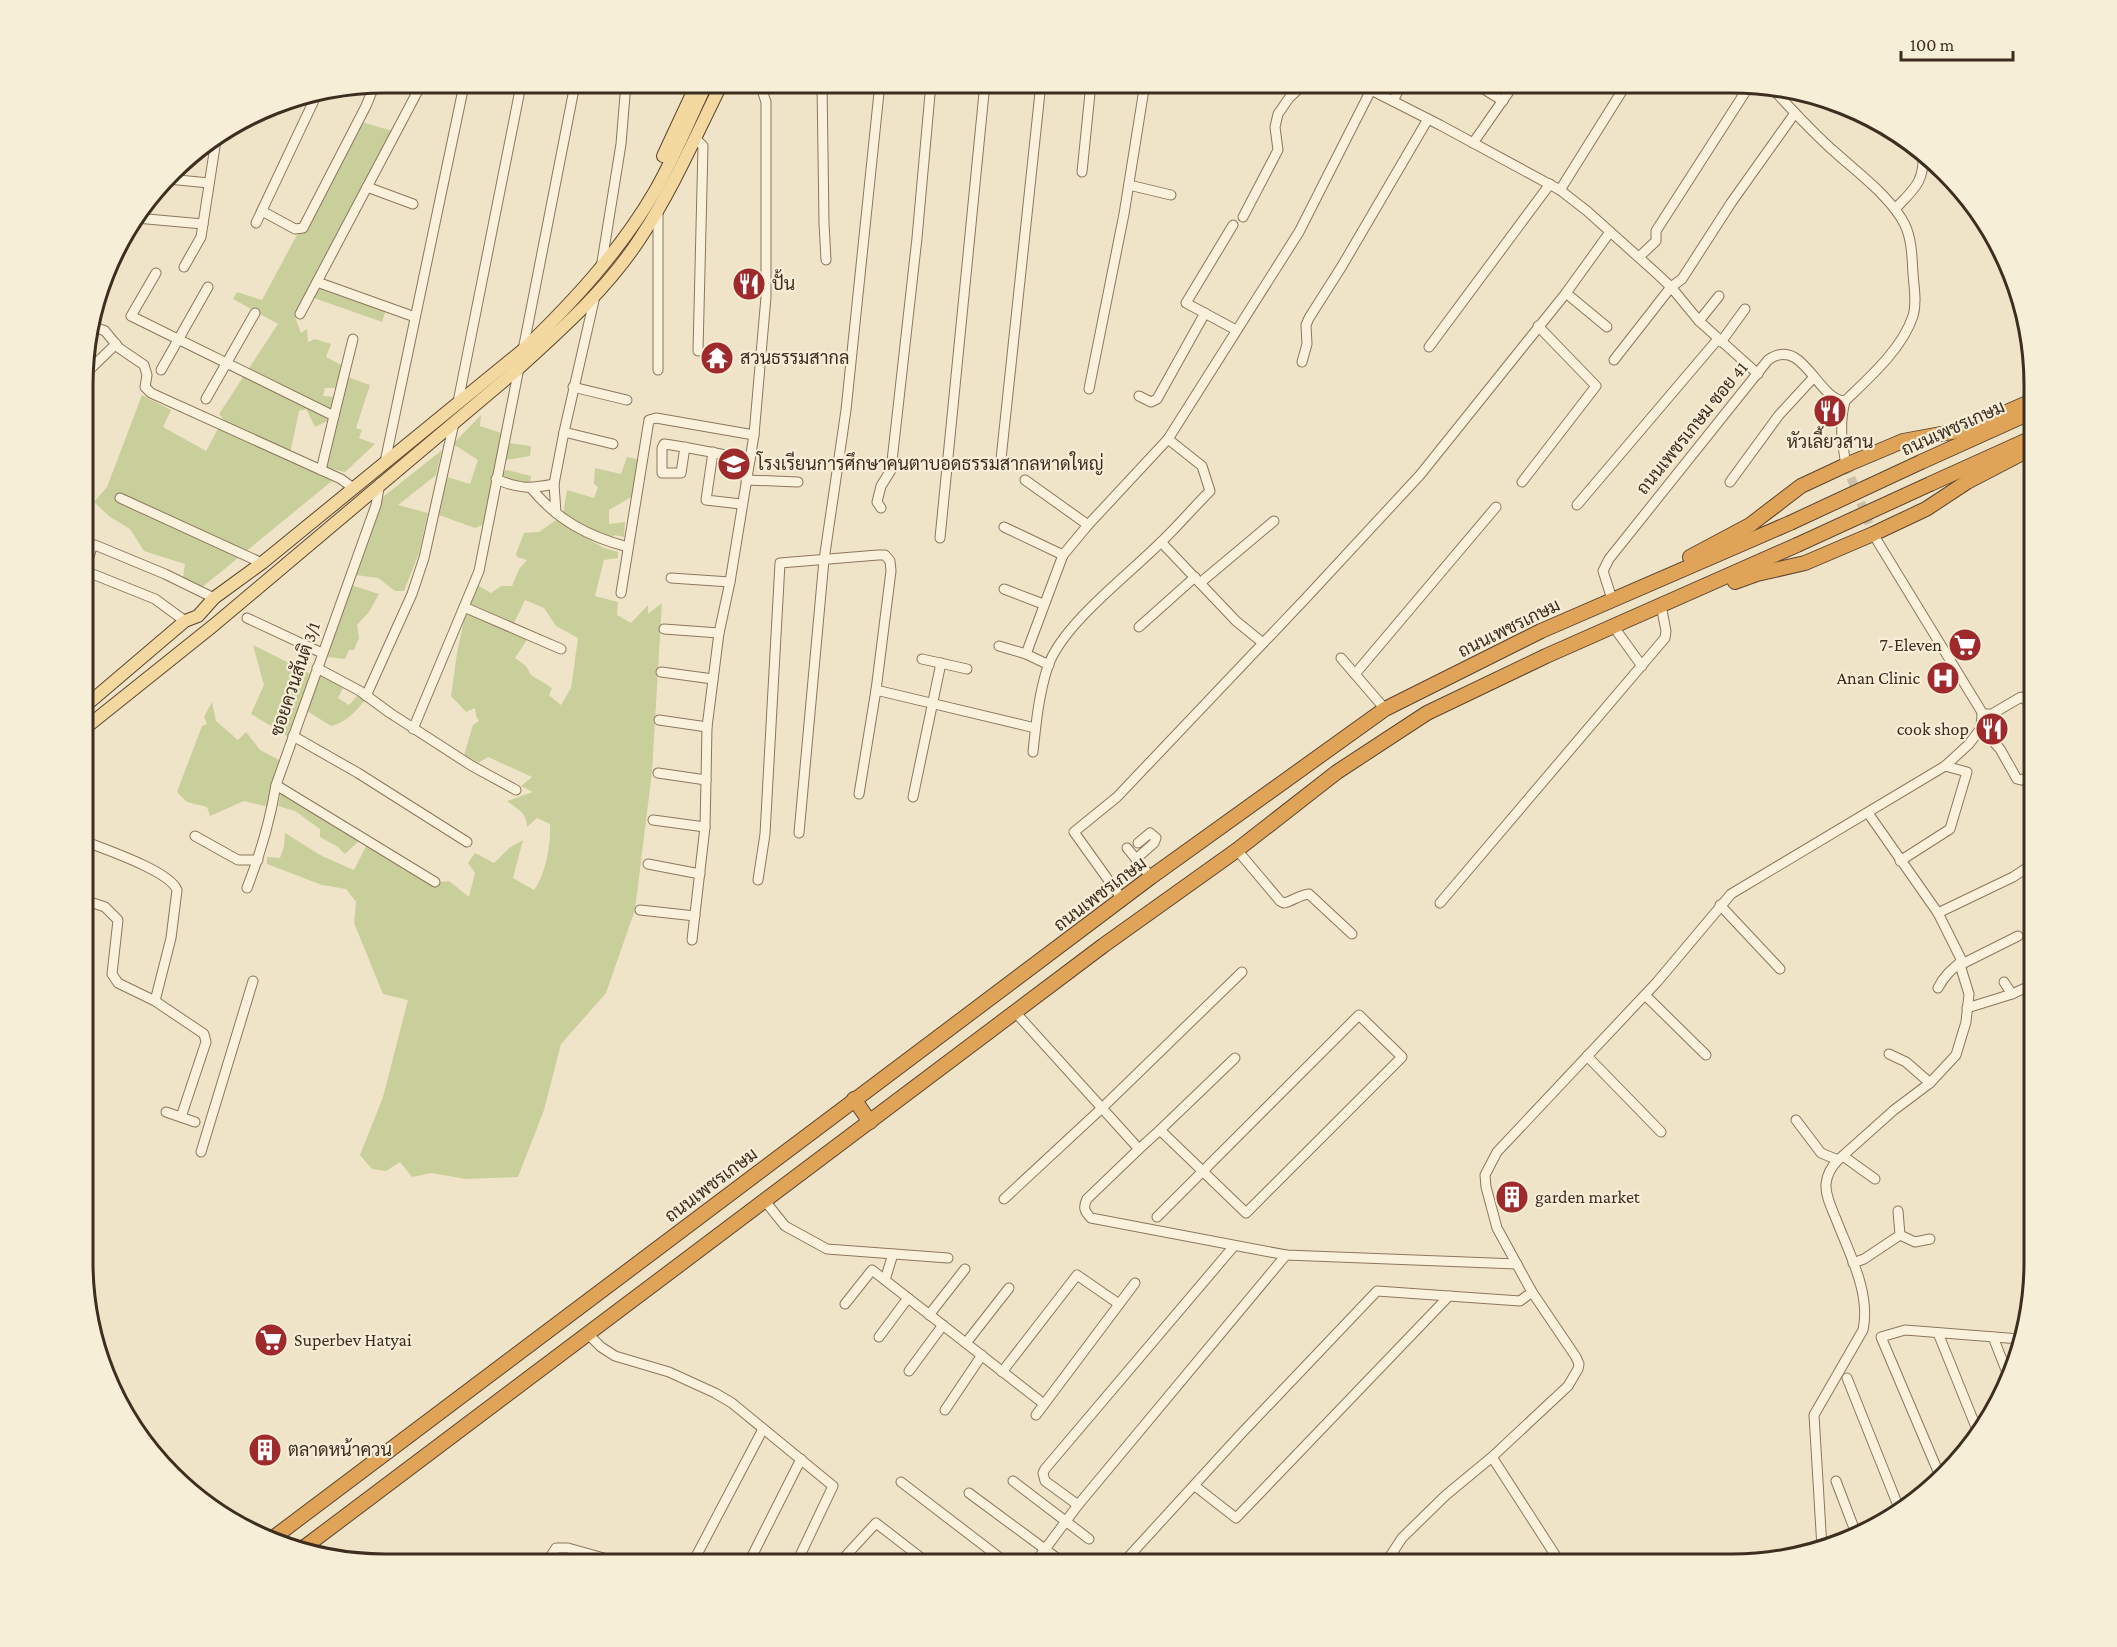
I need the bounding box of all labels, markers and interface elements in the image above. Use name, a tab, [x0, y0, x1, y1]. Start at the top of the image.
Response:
scale bar	[1901, 24, 2014, 62]
text: 100 m	[1910, 35, 1955, 55]
restaurant icon: ปั้น	[731, 266, 767, 302]
place label: ปั้น	[772, 269, 795, 294]
temple icon: สวนธรรมสากล	[699, 340, 735, 376]
place label: สวนธรรมสากล	[740, 348, 849, 368]
street label: ถนนเพชรเกษม ซอย 41	[1632, 358, 1752, 498]
restaurant icon: หัวเลี้ยวสาน	[1812, 393, 1848, 429]
street label: ถนนเพชรเกษม	[1898, 396, 2008, 460]
place label: หัวเลี้ยวสาน	[1787, 426, 1873, 452]
school or university icon: โรงเรียนการศึกษาคนตาบอดธรรมสากลหาดใหญ่	[716, 446, 752, 482]
place label: โรงเรียนการศึกษาคนตาบอดธรรมสากลหาดใหญ่	[756, 451, 1104, 475]
street label: ถนนเพชรเกษม	[1455, 595, 1563, 661]
street label: ซอยควนสันติ 3/1	[265, 619, 324, 739]
supermarket icon: 7-Eleven	[1947, 627, 1983, 663]
place label: 7-Eleven	[1879, 635, 1942, 655]
hospital icon: Anan Clinic	[1925, 660, 1961, 696]
place label: Anan Clinic	[1837, 668, 1921, 688]
restaurant icon: cook shop	[1974, 711, 2010, 747]
place label: cook shop	[1897, 719, 1969, 739]
street label: ถนนเพชรเกษม	[1050, 853, 1150, 935]
street label: ถนนเพชรเกษม	[661, 1144, 761, 1226]
building icon: garden market	[1494, 1179, 1530, 1215]
place label: garden market	[1535, 1187, 1641, 1207]
supermarket icon: Superbev Hatyai	[253, 1322, 289, 1358]
place label: Superbev Hatyai	[294, 1330, 412, 1350]
building icon: ตลาดหน้าควน	[247, 1432, 283, 1468]
place label: ตลาดหน้าควน	[288, 1438, 392, 1460]

